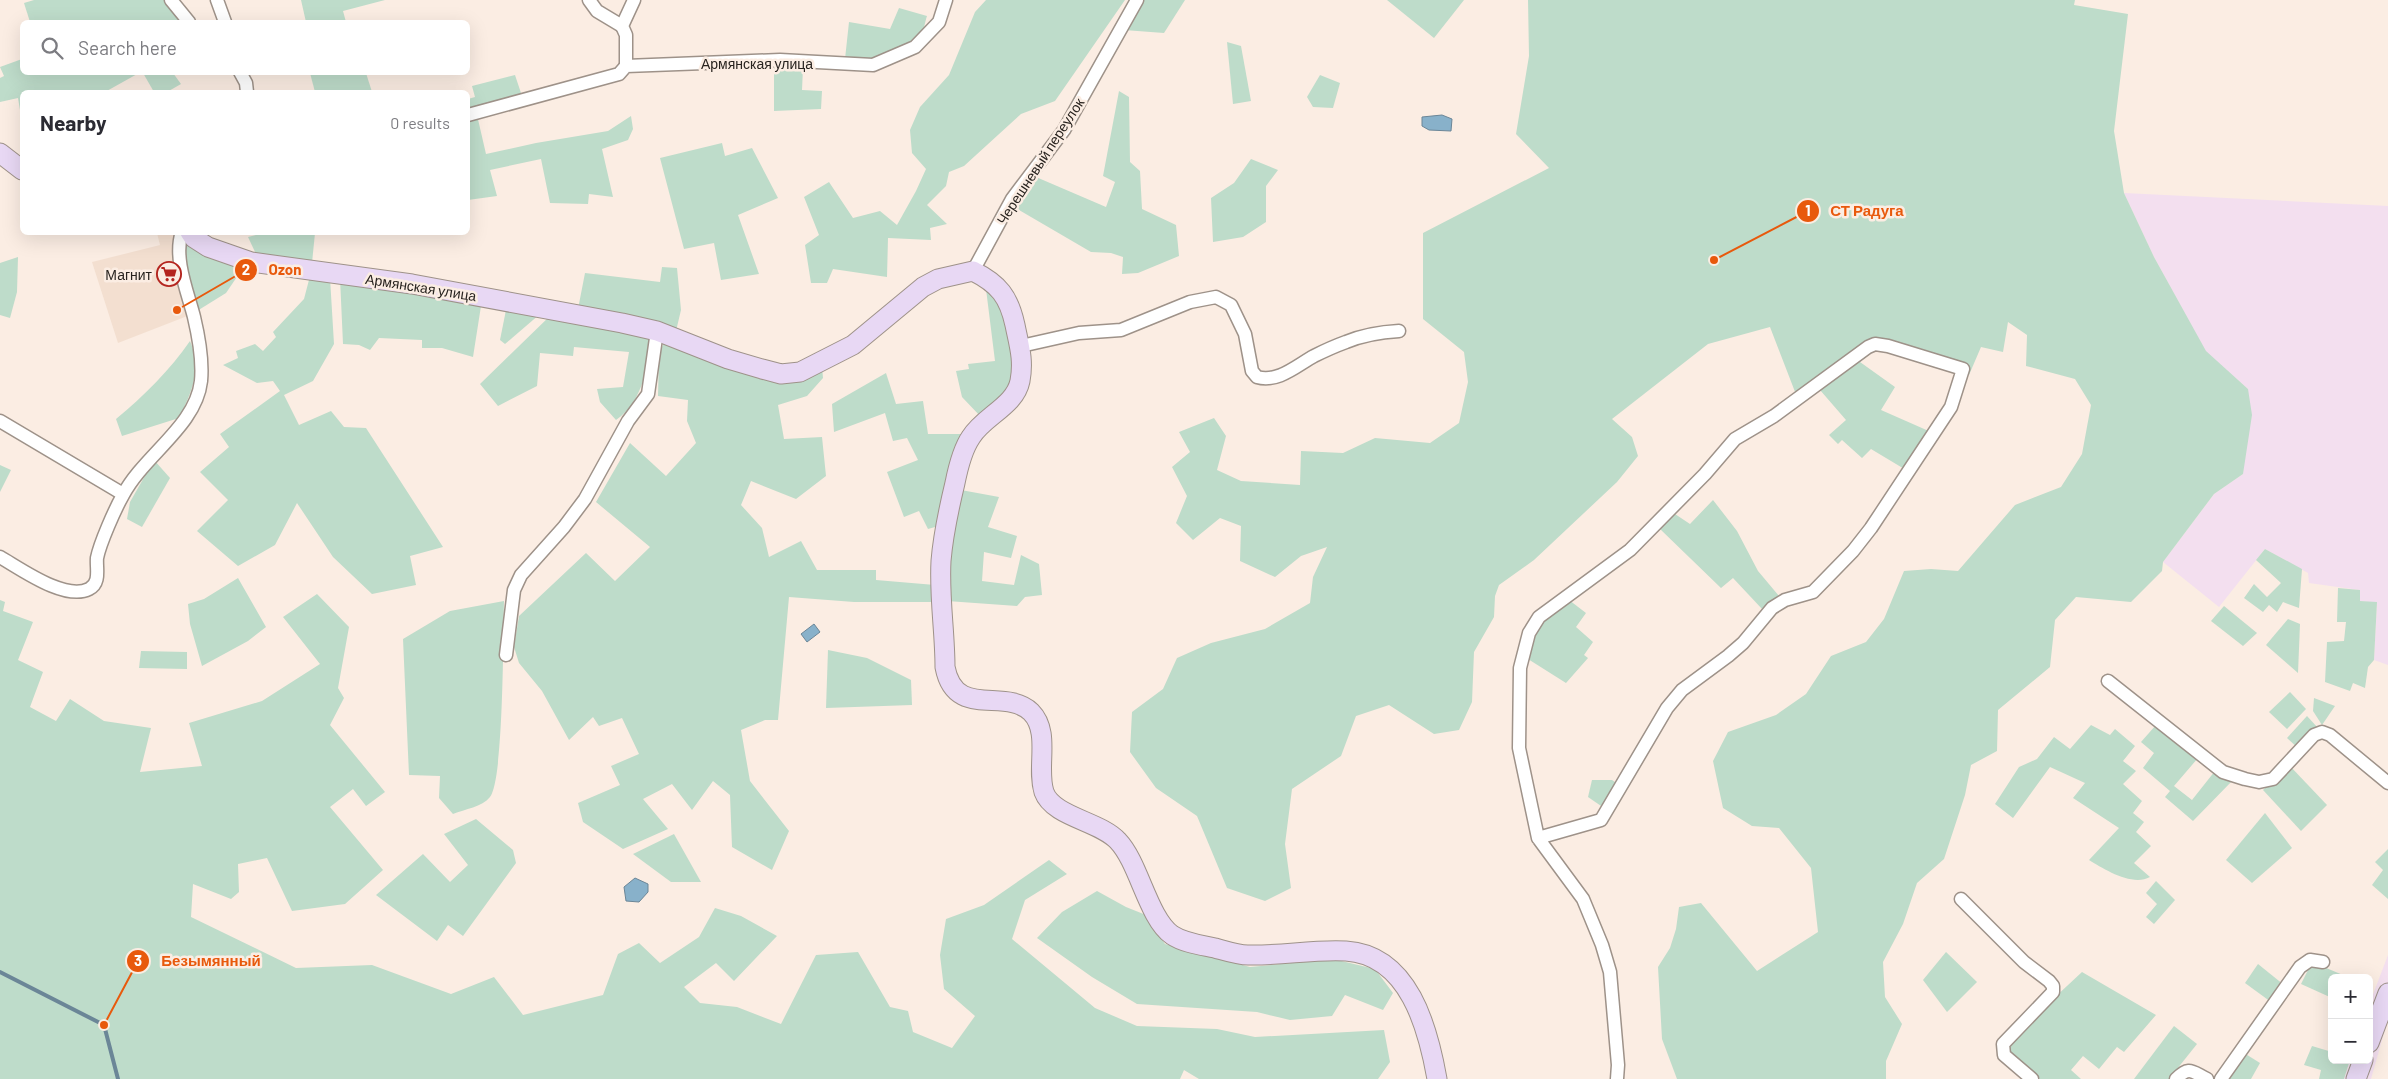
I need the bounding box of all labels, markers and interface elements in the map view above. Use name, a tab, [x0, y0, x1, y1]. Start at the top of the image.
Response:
search box	[20, 20, 470, 75]
icon: search	[38, 34, 66, 62]
text: Search here	[78, 36, 177, 59]
street label: Армянская улица	[701, 55, 813, 72]
street label: Черешневый переулок	[993, 94, 1088, 227]
text: Nearby	[40, 110, 106, 135]
text: 0 results	[390, 113, 450, 132]
callout: СТ Радуга	[1796, 196, 1914, 226]
text: 1	[1805, 201, 1811, 219]
text: СТ Радуга	[1830, 201, 1904, 219]
callout: Ozon	[234, 255, 311, 285]
text: 2	[242, 260, 250, 278]
text: Ozon	[269, 260, 301, 278]
supermarket icon: Магнит	[156, 261, 182, 287]
place label: Магнит	[105, 266, 153, 283]
street label: Армянская улица	[364, 270, 478, 304]
callout: Безымянный	[126, 946, 270, 976]
text: 3	[134, 951, 142, 969]
text: Безымянный	[161, 951, 261, 969]
map controls	[2328, 974, 2373, 1064]
button: +	[2328, 974, 2373, 1019]
button: −	[2328, 1019, 2373, 1064]

